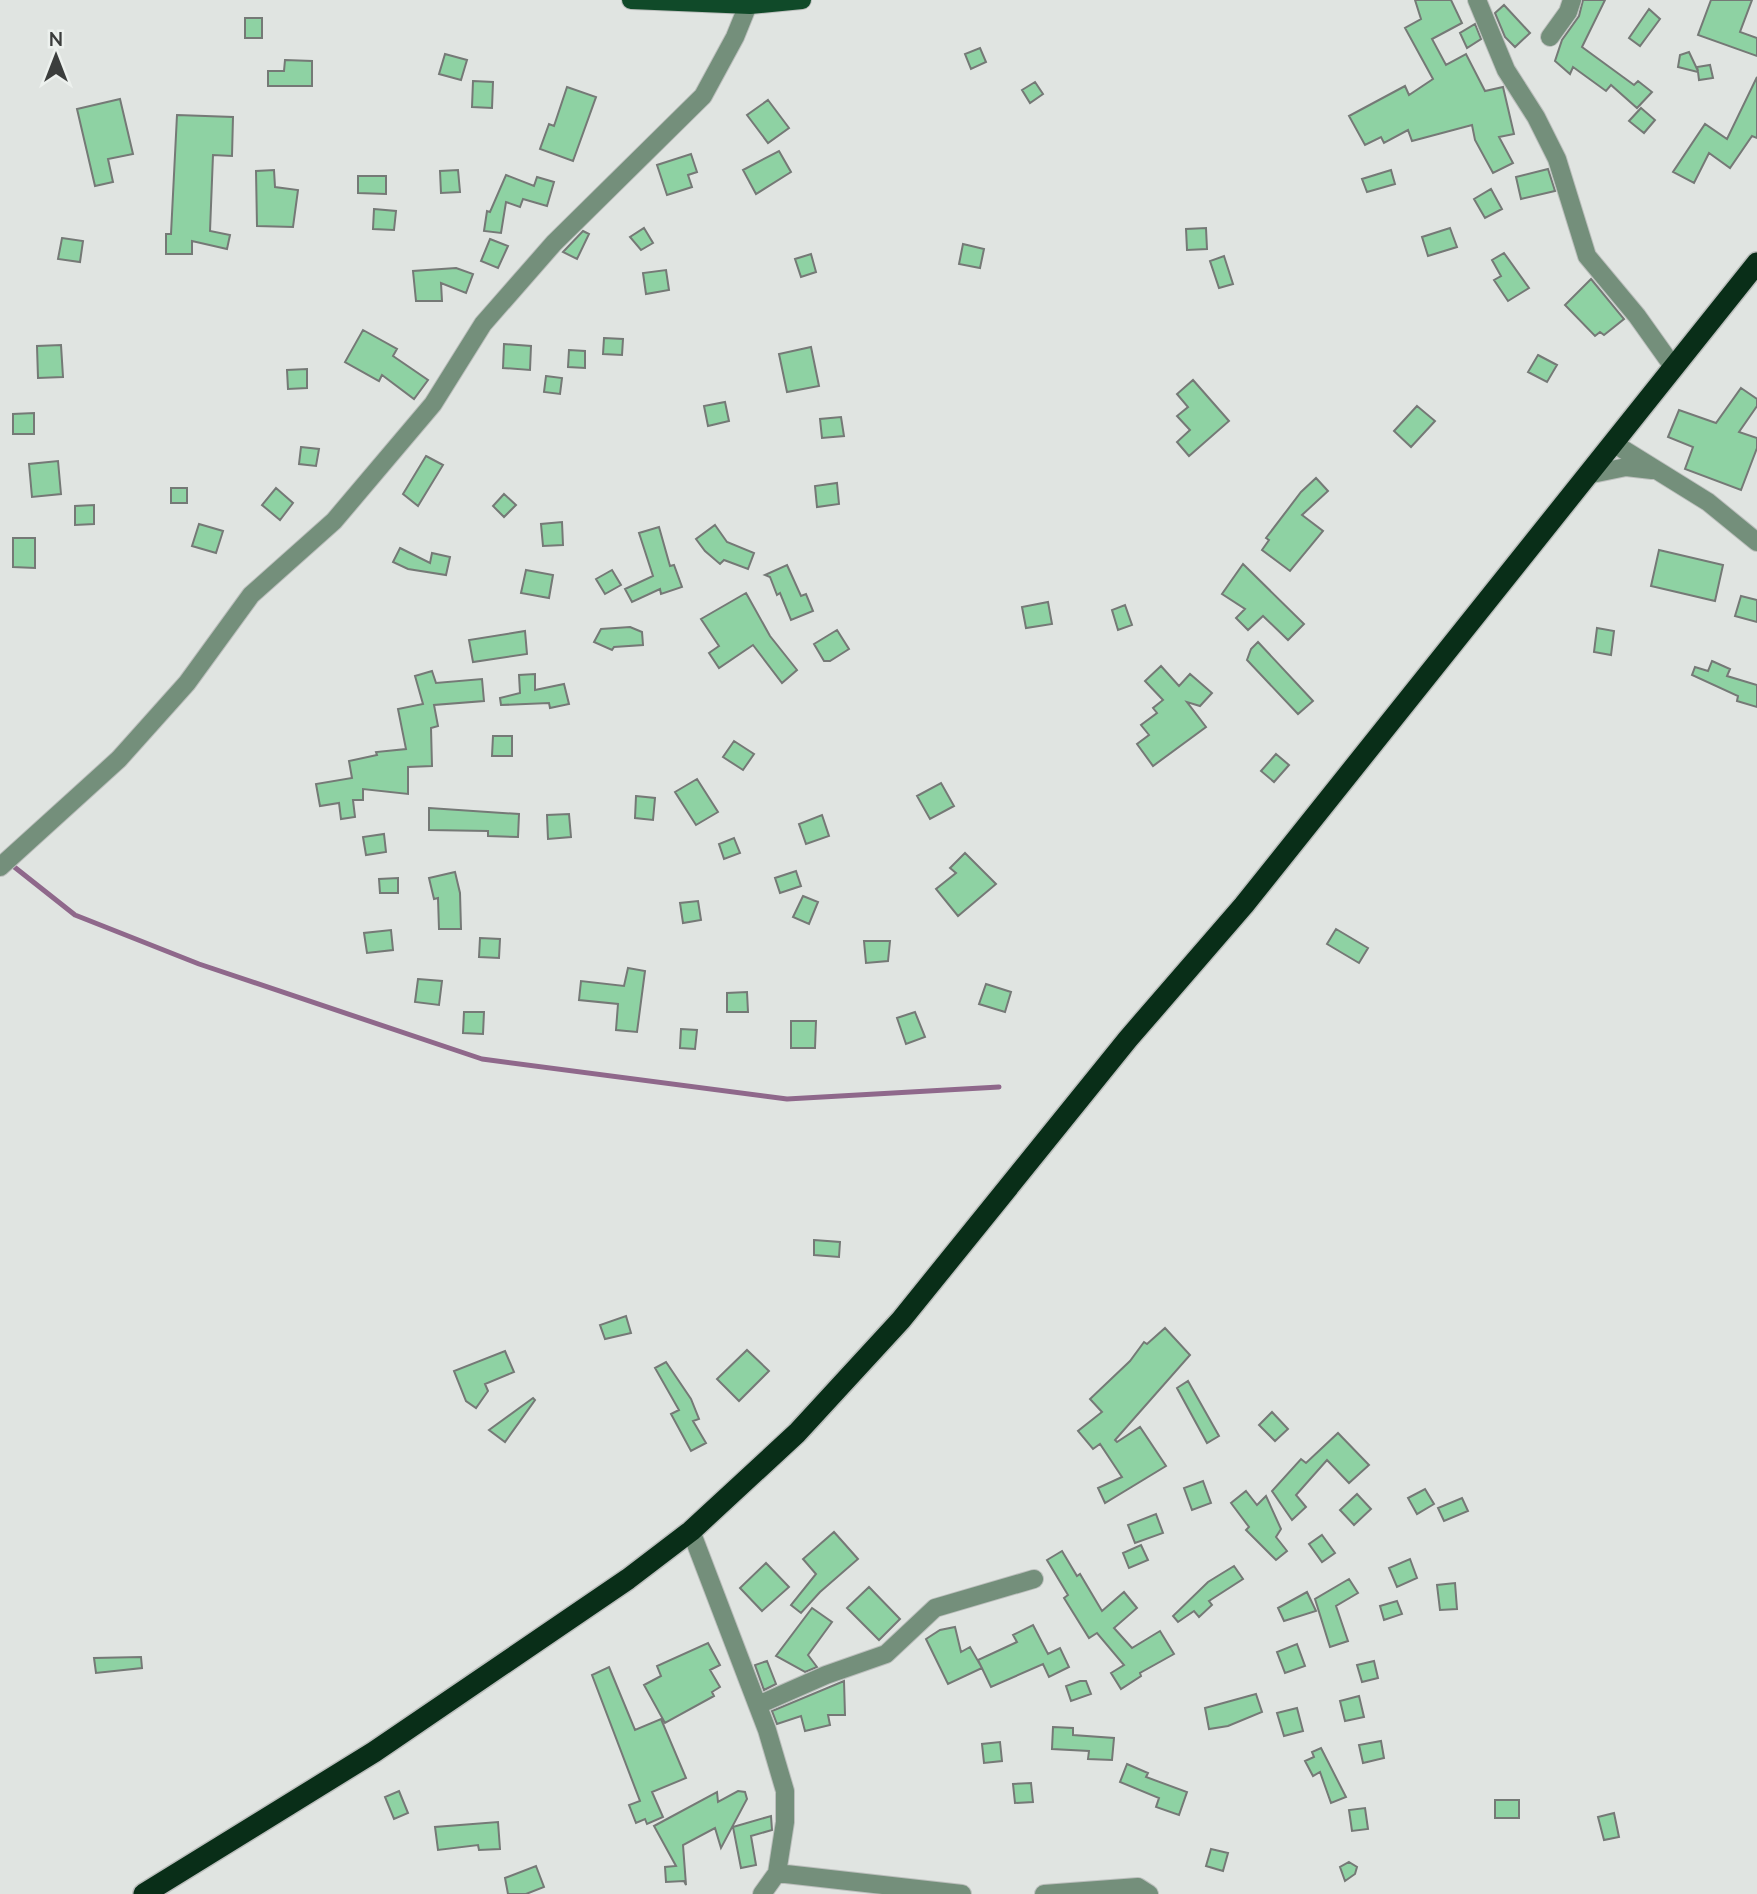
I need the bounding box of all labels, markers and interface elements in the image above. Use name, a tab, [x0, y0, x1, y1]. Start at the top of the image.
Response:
north arrow	[21, 21, 91, 91]
text: N	[49, 27, 63, 51]

